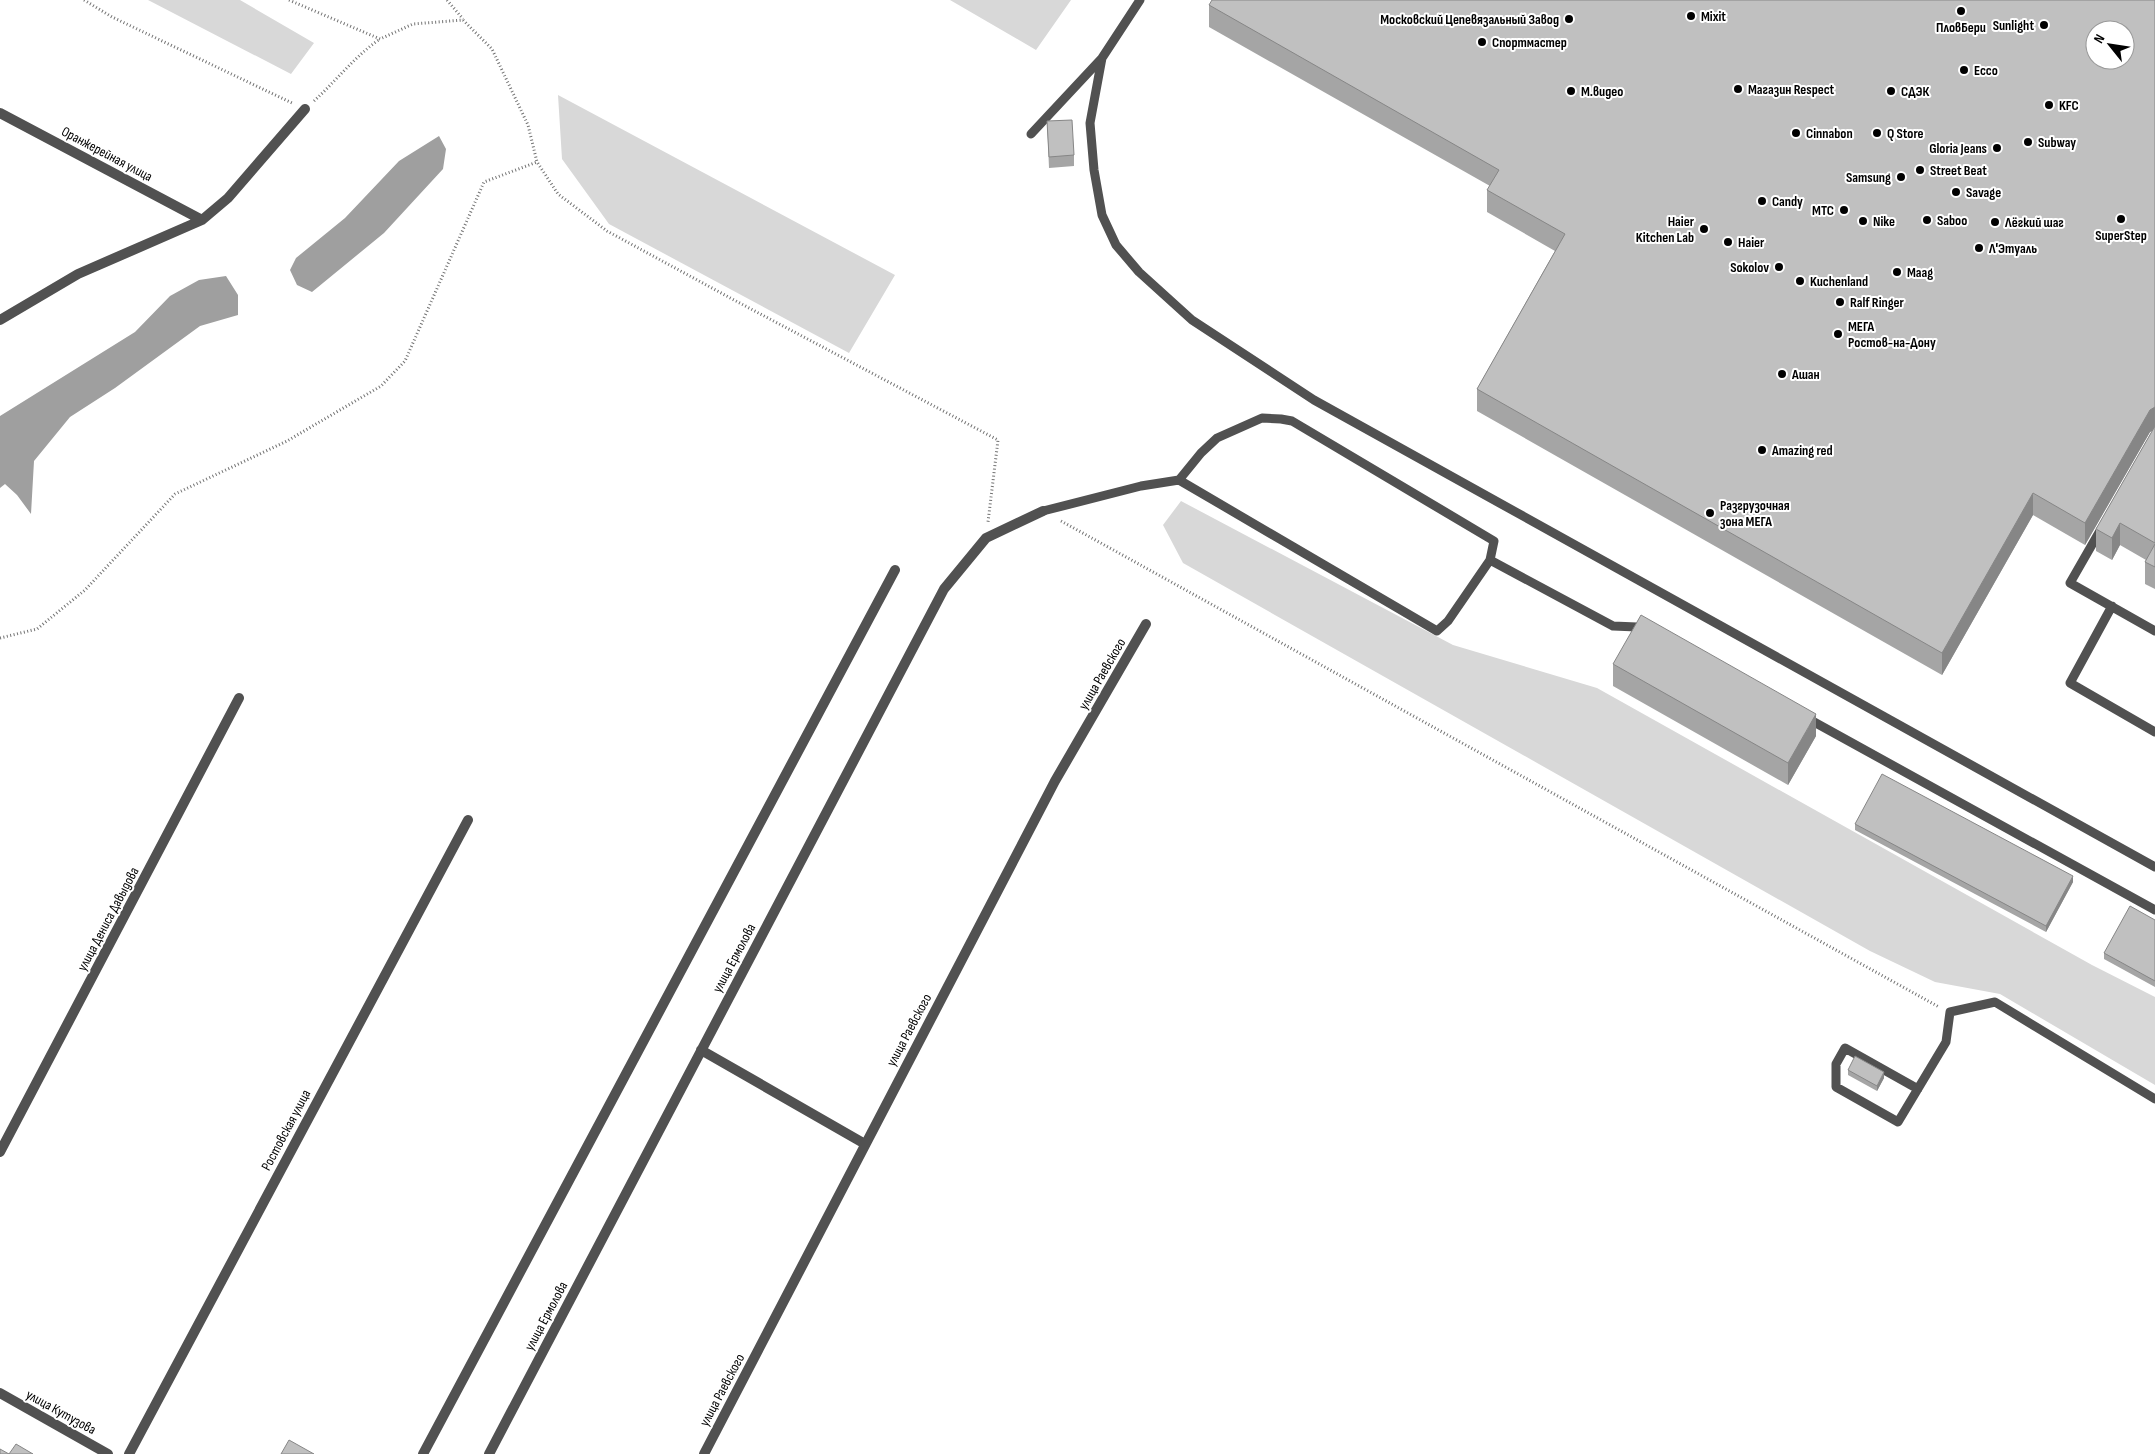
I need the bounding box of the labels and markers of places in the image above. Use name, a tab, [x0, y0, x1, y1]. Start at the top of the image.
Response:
marker: ПловБери	[1955, 5, 1967, 17]
place label: Mixit	[1701, 8, 1726, 25]
marker: Mixit	[1685, 10, 1697, 22]
place label: Московский Цепевязальный Завод	[1380, 11, 1559, 28]
marker: Московский Цепевязальный Завод	[1563, 13, 1575, 25]
place label: Sunlight	[1993, 17, 2034, 34]
place label: ПловБери	[1936, 19, 1986, 36]
marker: Sunlight	[2038, 19, 2050, 31]
place label: Спортмастер	[1492, 34, 1567, 51]
marker: Спортмастер	[1476, 36, 1488, 48]
place label: Ecco	[1974, 62, 1998, 79]
marker: Ecco	[1958, 64, 1970, 76]
place label: Магазин Respect	[1748, 81, 1835, 98]
place label: М.видео	[1581, 83, 1623, 100]
marker: Магазин Respect	[1732, 83, 1744, 95]
place label: СДЭК	[1901, 83, 1929, 100]
marker: М.видео	[1565, 85, 1577, 97]
marker: СДЭК	[1885, 85, 1897, 97]
place label: KFC	[2059, 97, 2079, 114]
marker: KFC	[2043, 99, 2055, 111]
place label: Cinnabon	[1806, 125, 1853, 142]
place label: Q Store	[1887, 125, 1924, 142]
marker: Cinnabon	[1790, 127, 1802, 139]
marker: Q Store	[1871, 127, 1883, 139]
place label: Subway	[2038, 134, 2076, 151]
marker: Subway	[2022, 136, 2034, 148]
place label: Gloria Jeans	[1929, 140, 1987, 157]
marker: Gloria Jeans	[1991, 142, 2003, 154]
place label: Street Beat	[1930, 162, 1987, 179]
marker: Street Beat	[1914, 164, 1926, 176]
place label: Samsung	[1846, 169, 1891, 186]
marker: Samsung	[1895, 171, 1907, 183]
place label: Savage	[1966, 184, 2001, 201]
marker: Savage	[1950, 186, 1962, 198]
place label: Candy	[1772, 193, 1803, 210]
marker: Candy	[1756, 195, 1768, 207]
place label: МТС	[1812, 202, 1834, 219]
marker: МТС	[1838, 204, 1850, 216]
place label: Saboo	[1937, 212, 1967, 229]
place label: Haier Kitchen Lab	[1636, 213, 1695, 246]
place label: Nike	[1873, 213, 1895, 230]
marker: SuperStep	[2115, 213, 2127, 225]
marker: Saboo	[1921, 214, 1933, 226]
place label: Лёгкий шаг	[2004, 214, 2064, 231]
marker: Nike	[1857, 215, 1869, 227]
marker: Лёгкий шаг	[1989, 216, 2001, 228]
marker: Haier Kitchen Lab	[1698, 223, 1710, 235]
place label: SuperStep	[2095, 227, 2147, 244]
place label: Haier	[1738, 234, 1765, 251]
marker: Haier	[1722, 236, 1734, 248]
place label: Л'Этуаль	[1988, 240, 2037, 257]
marker: Л'Этуаль	[1973, 242, 1985, 254]
place label: Sokolov	[1730, 259, 1769, 276]
marker: Sokolov	[1773, 261, 1785, 273]
place label: Maag	[1907, 264, 1933, 281]
marker: Maag	[1891, 266, 1903, 278]
place label: Kuchenland	[1810, 273, 1868, 290]
marker: Kuchenland	[1794, 275, 1806, 287]
place label: Ralf Ringer	[1850, 294, 1905, 311]
marker: Ralf Ringer	[1834, 296, 1846, 308]
place label: МЕГА Ростов-на-Дону	[1848, 318, 1936, 351]
marker: МЕГА Ростов-на-Дону	[1832, 328, 1844, 340]
place label: Ашан	[1791, 366, 1820, 383]
marker: Ашан	[1776, 368, 1788, 380]
place label: Amazing red	[1771, 442, 1833, 459]
marker: Amazing red	[1756, 444, 1768, 456]
place label: Разгрузочная зона МЕГА	[1720, 497, 1790, 530]
marker: Разгрузочная зона МЕГА	[1704, 507, 1716, 519]

